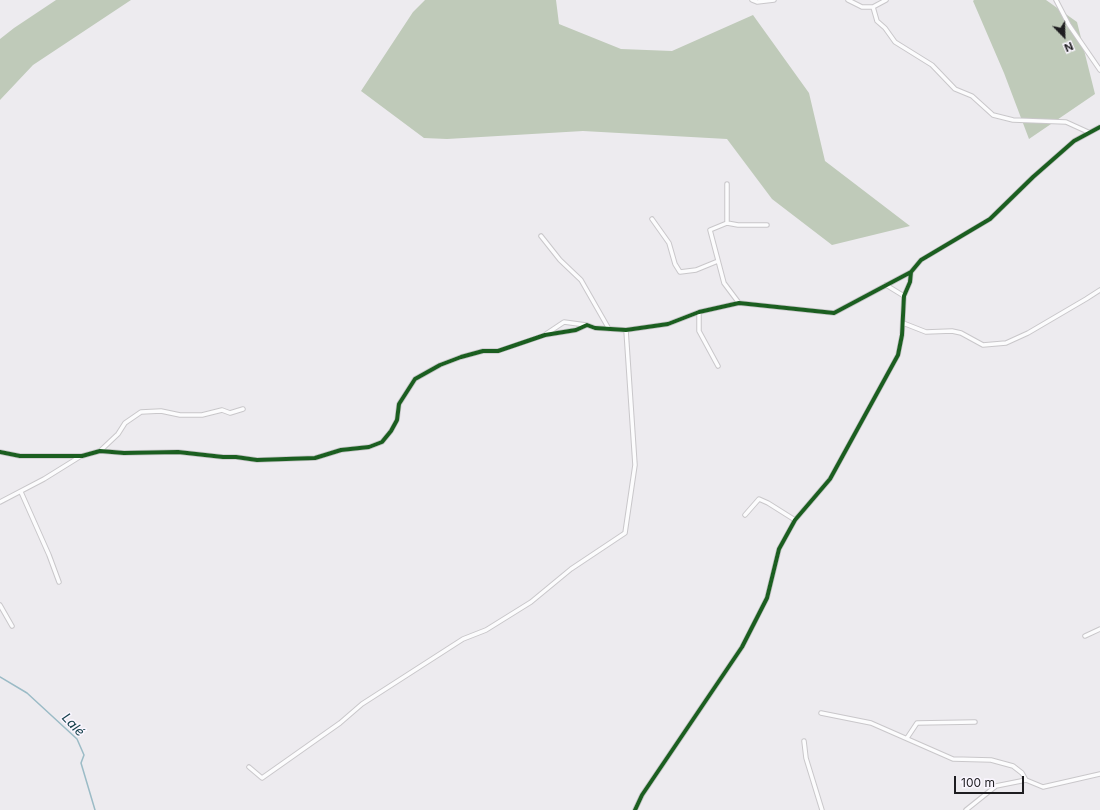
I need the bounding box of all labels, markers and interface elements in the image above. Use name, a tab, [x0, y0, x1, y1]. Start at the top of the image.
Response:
north arrow	[1044, 16, 1084, 56]
text: N	[1062, 39, 1075, 55]
water label: Lalé	[58, 710, 88, 740]
scale bar	[956, 768, 1026, 794]
text: 100 m	[961, 775, 995, 790]

